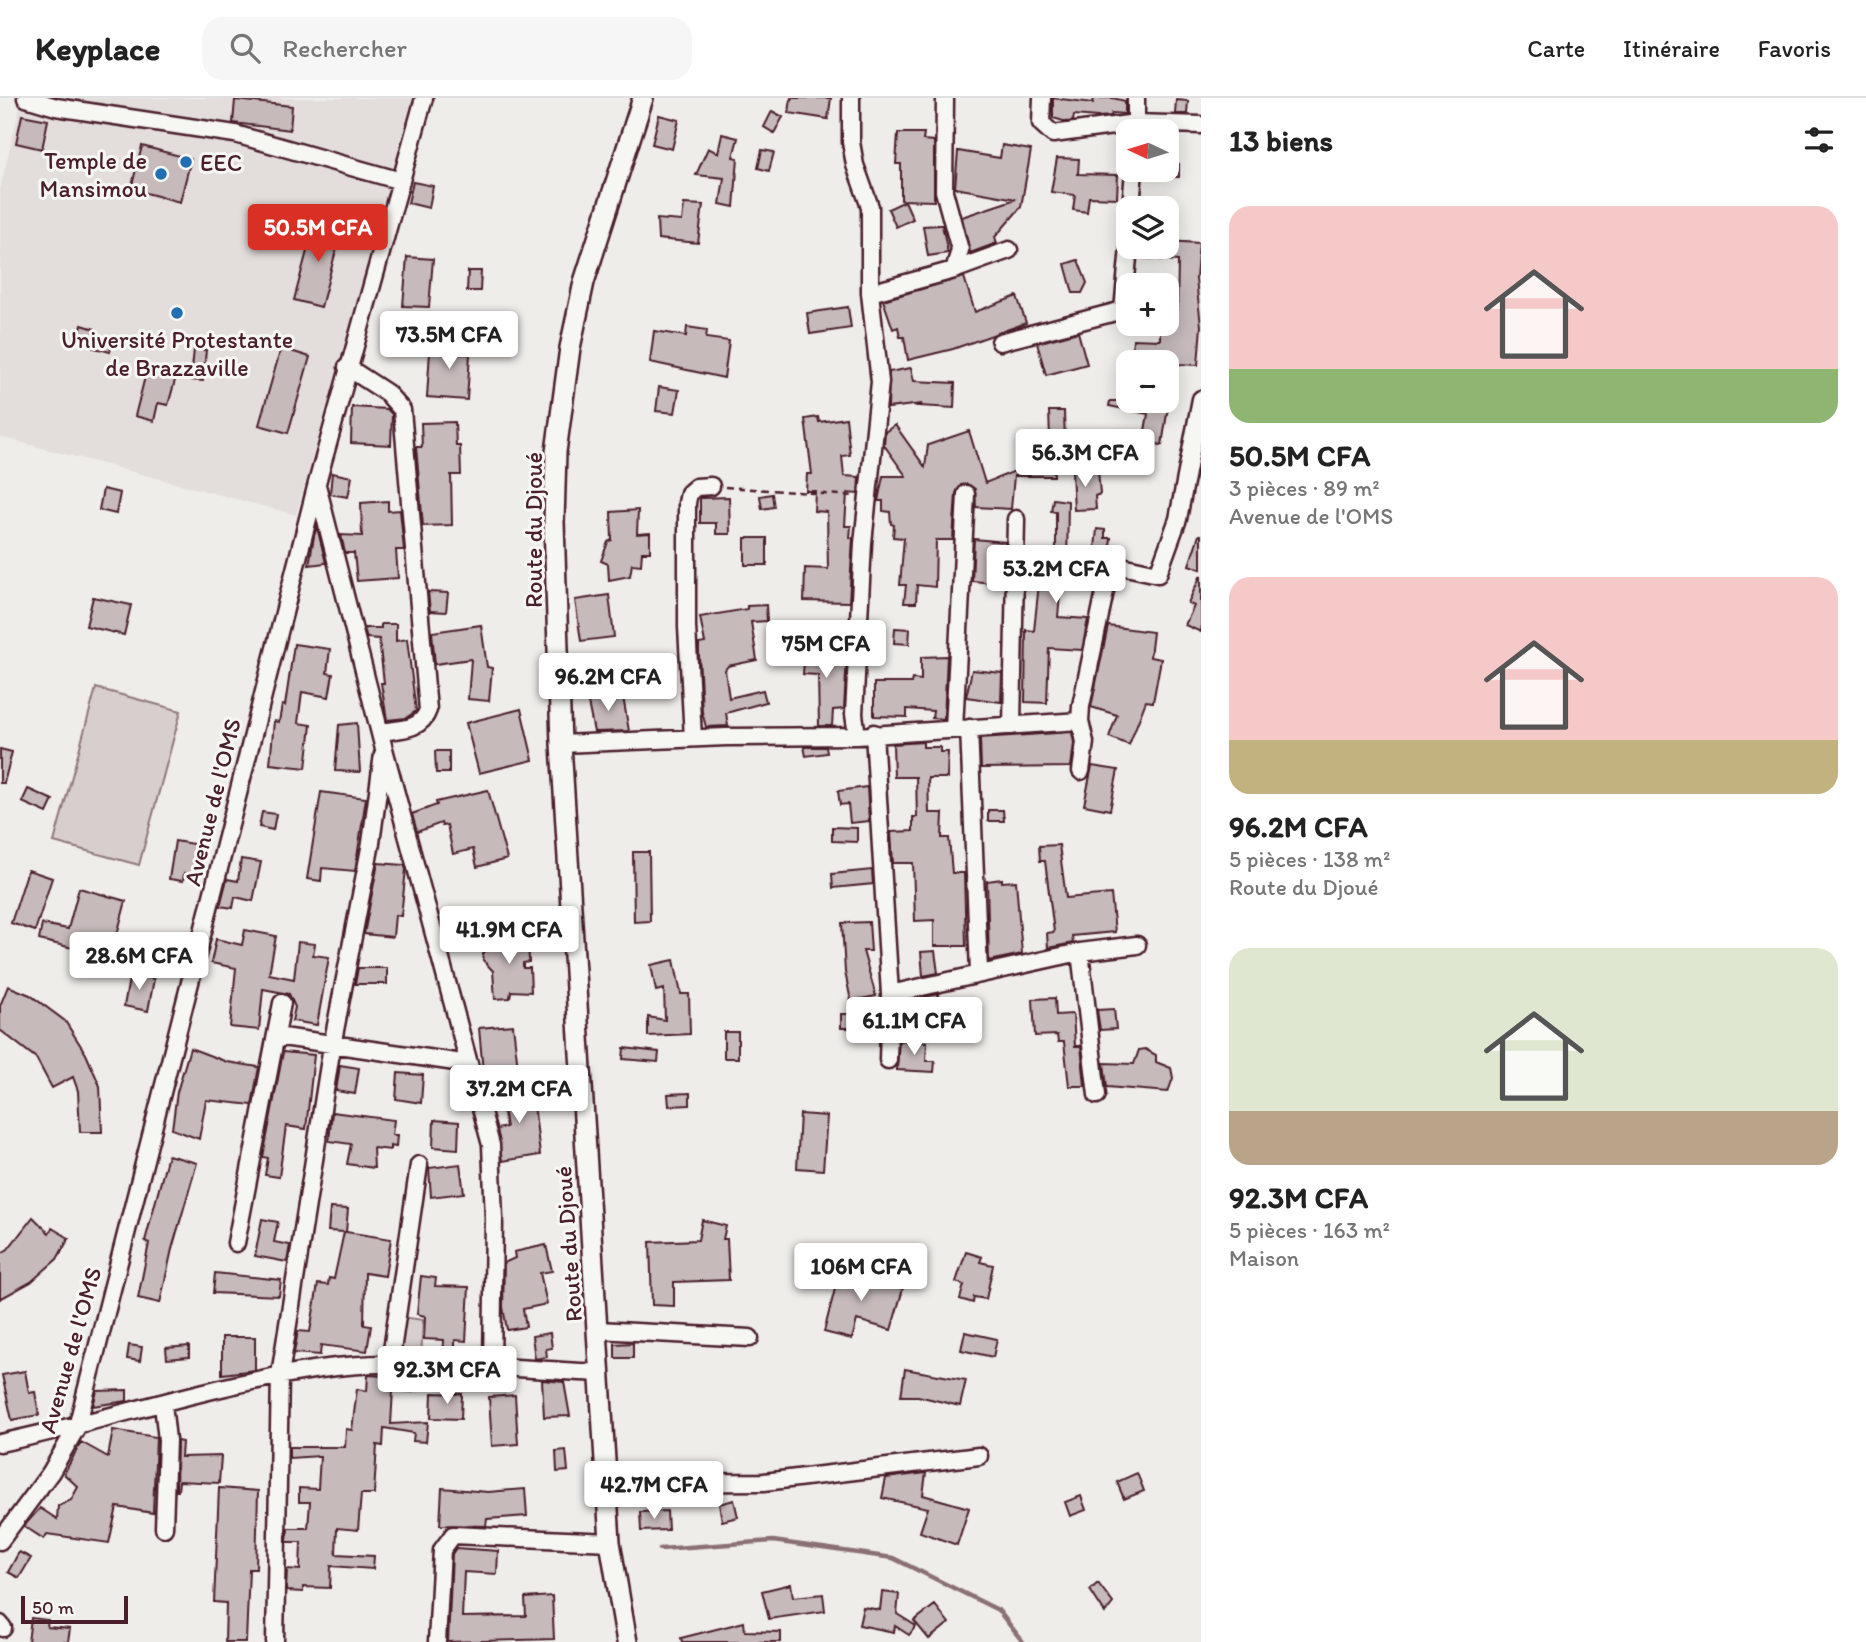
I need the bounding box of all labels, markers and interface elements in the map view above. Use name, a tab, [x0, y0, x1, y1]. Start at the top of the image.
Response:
search box	[202, 17, 692, 80]
text: Keyplace	[35, 29, 160, 68]
icon: search	[226, 29, 264, 67]
text: Rechercher	[282, 32, 407, 64]
text: Carte	[1527, 34, 1585, 63]
text: Itinéraire	[1623, 34, 1720, 63]
text: Favoris	[1758, 34, 1831, 63]
north arrow	[1116, 119, 1180, 182]
map controls	[1116, 119, 1179, 413]
icon: filters	[1800, 121, 1838, 159]
text: 13 biens	[1229, 122, 1333, 159]
place label: Temple de Mansimou	[40, 146, 147, 203]
place label: EEC	[200, 148, 242, 177]
marker: EEC	[178, 154, 194, 170]
marker: Temple de Mansimou	[153, 166, 169, 182]
button: layers	[1116, 196, 1179, 259]
pin: 50.5M CFA	[238, 204, 398, 264]
text: 50.5M CFA	[264, 213, 372, 241]
icon: home	[1471, 251, 1597, 377]
button: +	[1116, 273, 1179, 336]
marker: Université Protestante de Brazzaville	[169, 305, 185, 321]
pin: 73.5M CFA	[369, 312, 529, 371]
text: 73.5M CFA	[396, 320, 502, 348]
place label: Université Protestante de Brazzaville	[61, 325, 293, 382]
button: −	[1116, 350, 1179, 413]
pin: 56.3M CFA	[1005, 430, 1165, 489]
text: 50.5M CFA	[1229, 437, 1370, 474]
text: 56.3M CFA	[1032, 438, 1138, 466]
street label: Route du Djoué	[519, 452, 548, 608]
text: 3 pièces · 89 m²	[1229, 474, 1380, 502]
text: Avenue de l'OMS	[1229, 502, 1393, 530]
pin: 53.2M CFA	[976, 546, 1136, 605]
text: 53.2M CFA	[1003, 554, 1109, 582]
pin: 75M CFA	[761, 620, 891, 680]
icon: home	[1471, 622, 1597, 748]
text: 75M CFA	[782, 629, 870, 657]
pin: 96.2M CFA	[528, 654, 688, 713]
text: 96.2M CFA	[555, 662, 661, 690]
street label: Avenue de l'OMS	[177, 715, 247, 889]
text: 96.2M CFA	[1229, 808, 1368, 845]
text: 5 pièces · 138 m²	[1229, 845, 1390, 873]
text: Route du Djoué	[1229, 873, 1379, 901]
pin: 41.9M CFA	[429, 906, 589, 966]
text: 41.9M CFA	[456, 915, 562, 943]
pin: 28.6M CFA	[59, 932, 219, 992]
text: 28.6M CFA	[86, 941, 192, 969]
icon: home	[1471, 993, 1597, 1119]
pin: 61.1M CFA	[834, 998, 994, 1057]
text: 61.1M CFA	[862, 1006, 966, 1034]
pin: 37.2M CFA	[439, 1066, 599, 1125]
text: 37.2M CFA	[466, 1074, 572, 1102]
street label: Route du Djoué	[548, 1165, 588, 1323]
text: 92.3M CFA	[1229, 1179, 1368, 1216]
text: 5 pièces · 163 m²	[1229, 1216, 1390, 1244]
pin: 106M CFA	[789, 1244, 933, 1303]
text: Maison	[1229, 1244, 1299, 1272]
text: 106M CFA	[810, 1252, 912, 1280]
street label: Avenue de l'OMS	[32, 1264, 108, 1436]
pin: 92.3M CFA	[367, 1346, 527, 1406]
text: 92.3M CFA	[394, 1355, 500, 1383]
pin: 42.7M CFA	[574, 1462, 734, 1521]
text: 42.7M CFA	[600, 1470, 708, 1498]
scale bar	[21, 1593, 128, 1625]
text: 50 m	[32, 1596, 74, 1619]

